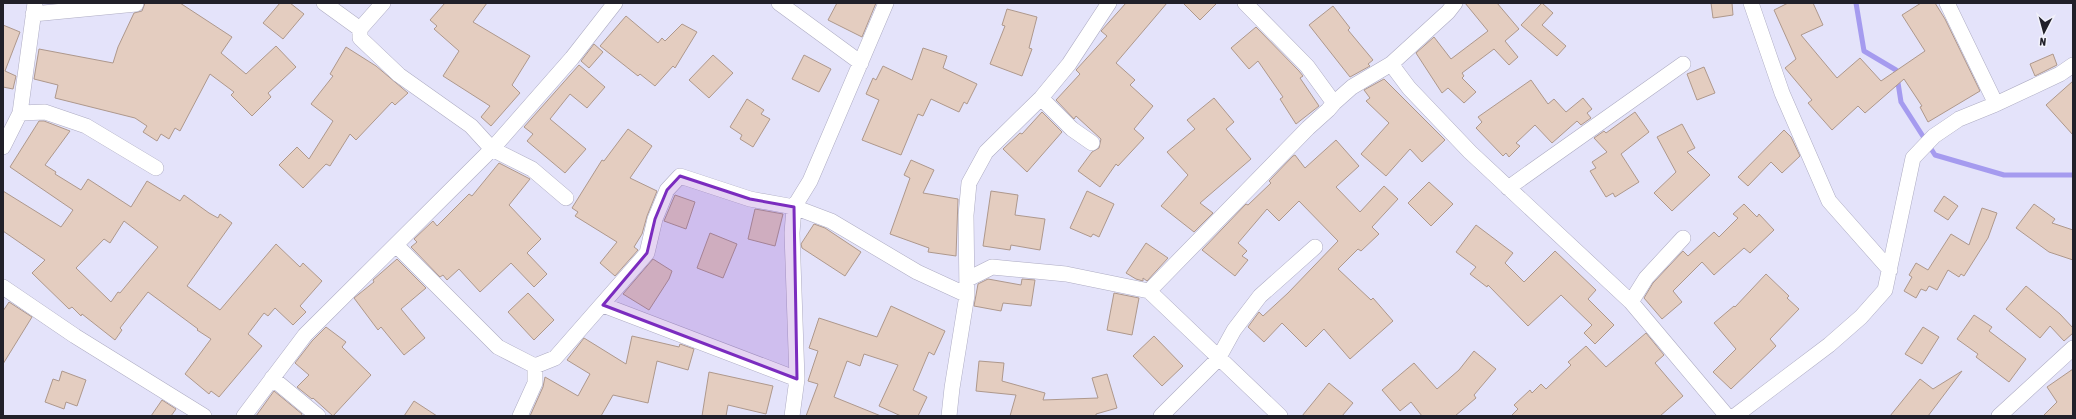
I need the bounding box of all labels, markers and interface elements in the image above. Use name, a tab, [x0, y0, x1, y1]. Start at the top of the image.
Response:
north arrow	[2024, 12, 2064, 52]
text: N	[2039, 36, 2047, 48]

